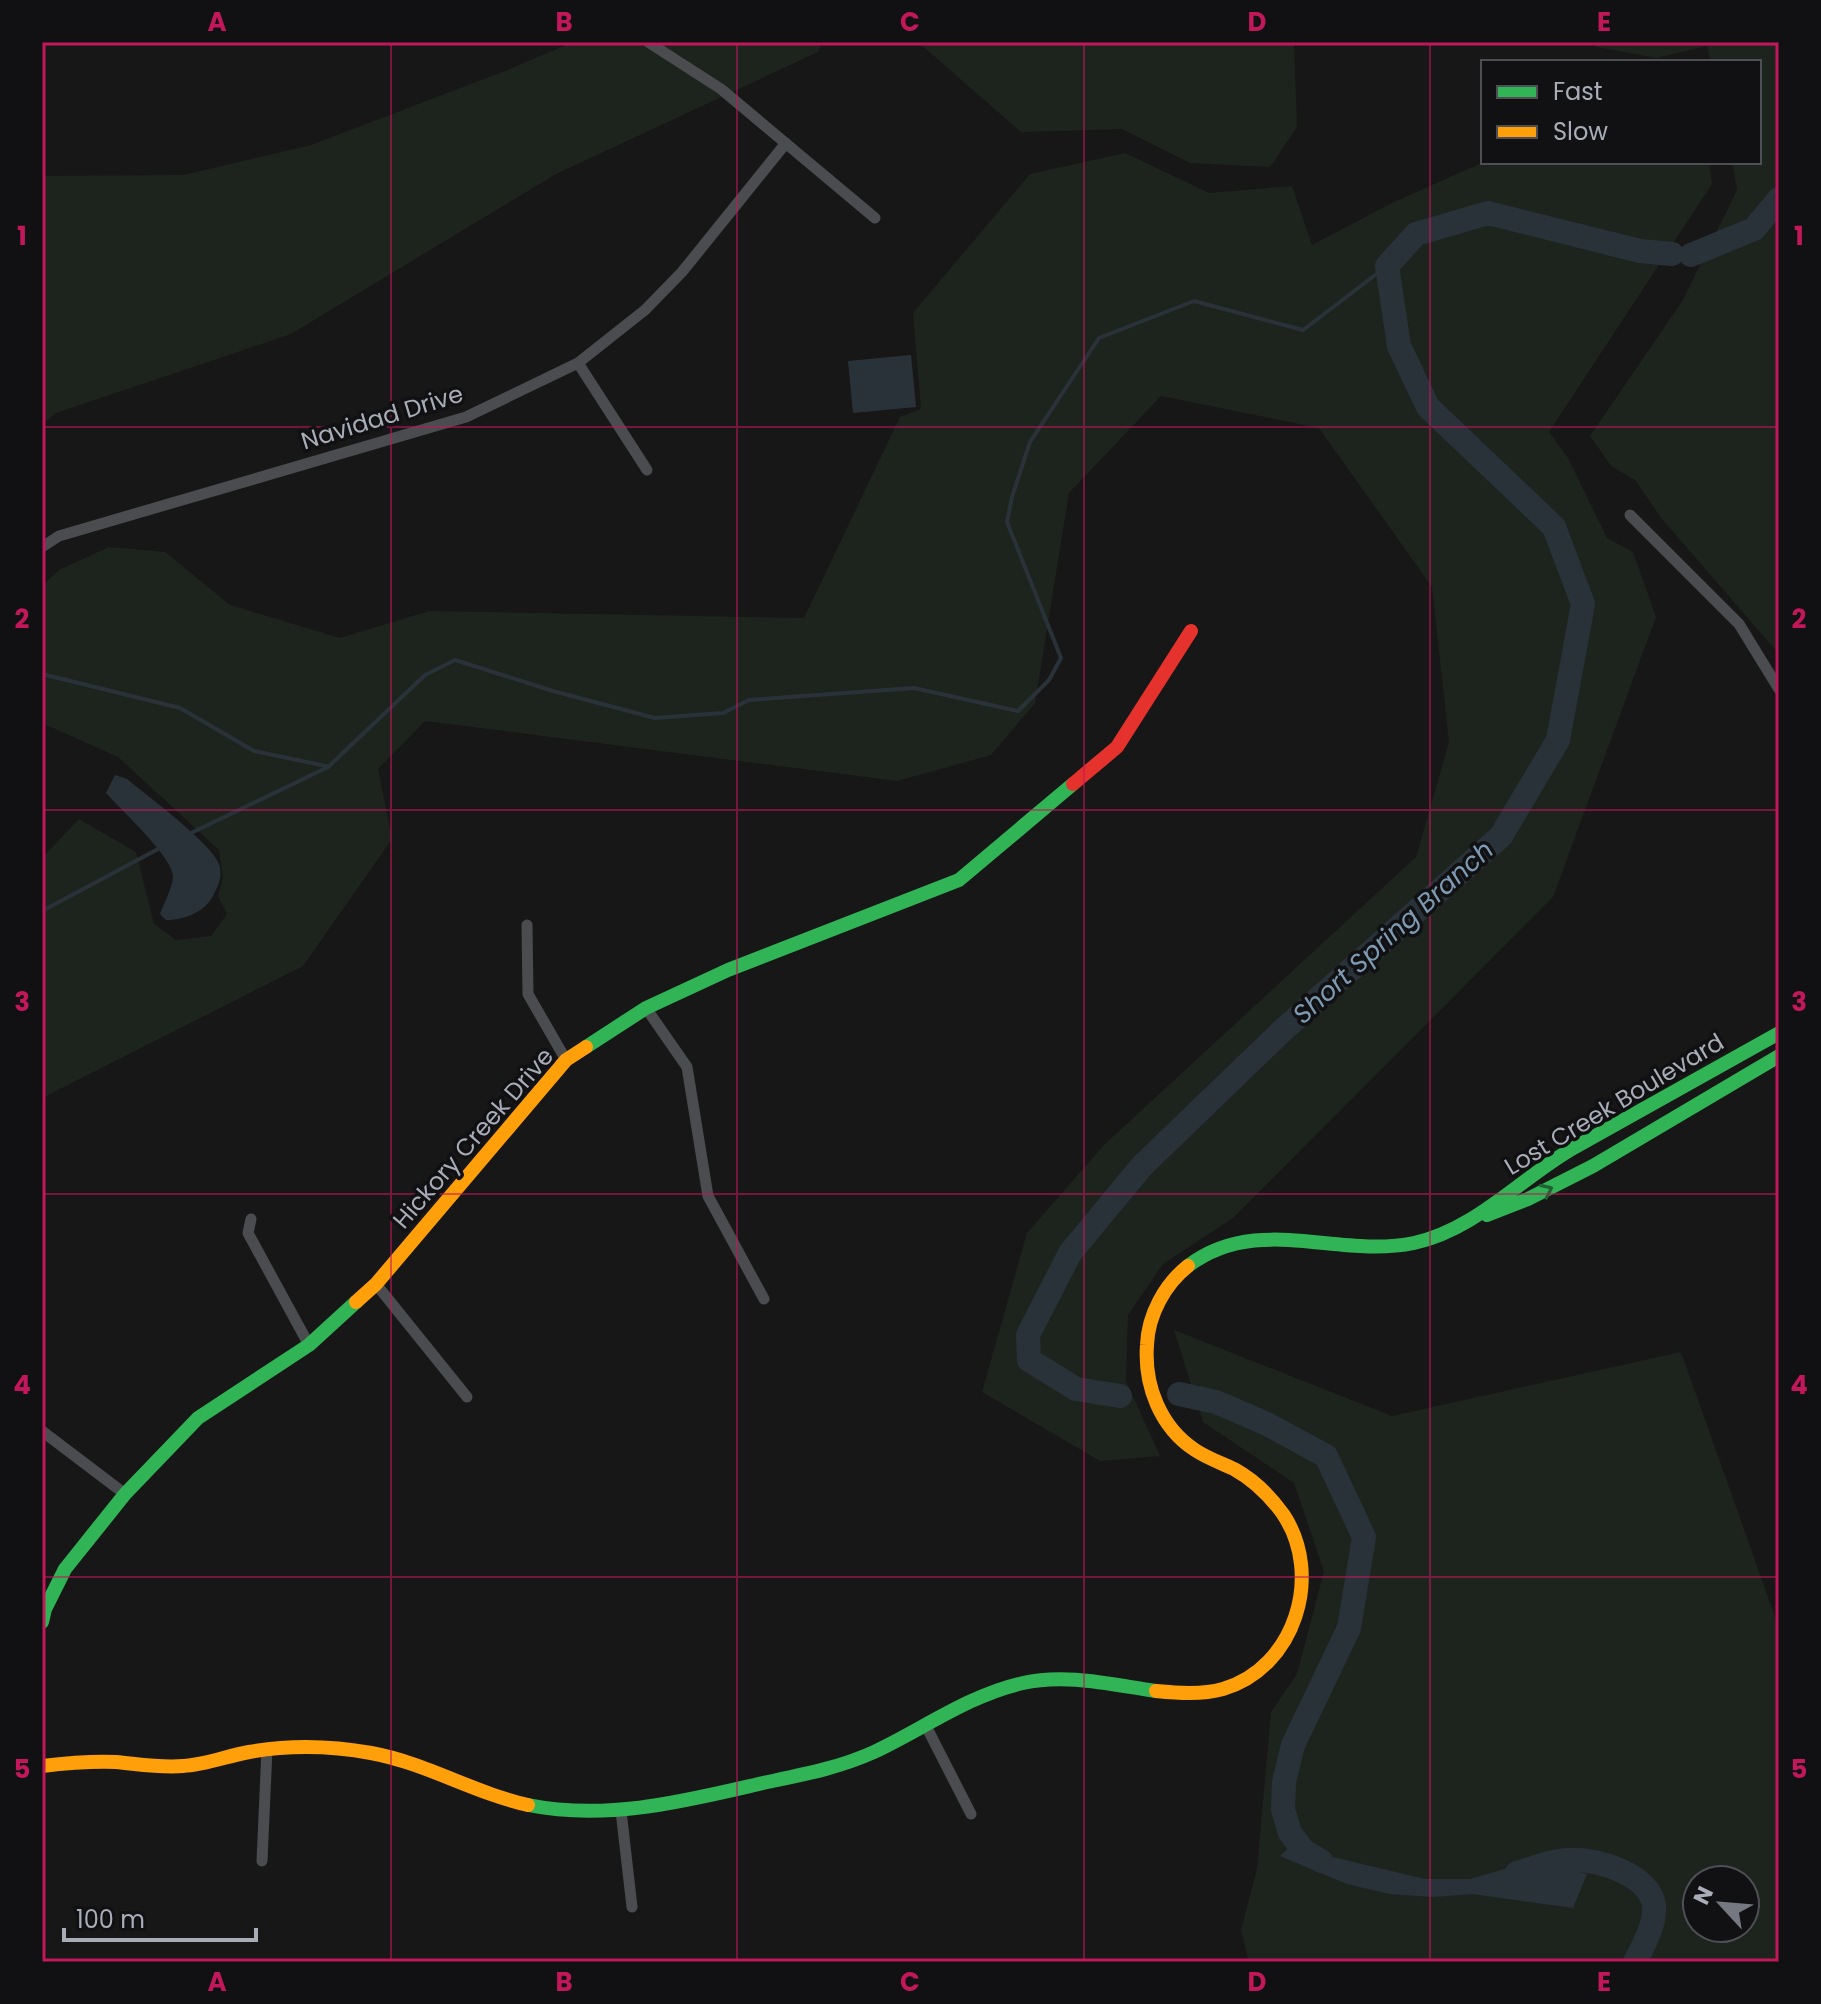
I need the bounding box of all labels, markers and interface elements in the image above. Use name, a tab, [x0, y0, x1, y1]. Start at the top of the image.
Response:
text: A	[207, 4, 227, 40]
text: B	[555, 4, 573, 40]
text: C	[900, 4, 920, 40]
text: D	[1248, 4, 1267, 40]
text: E	[1597, 4, 1611, 40]
legend	[1481, 60, 1761, 164]
text: Fast	[1553, 75, 1603, 108]
text: Slow	[1553, 115, 1608, 148]
text: 1	[17, 218, 27, 254]
text: 1	[1794, 218, 1804, 254]
street label: Navidad Drive	[297, 377, 467, 457]
text: 2	[15, 601, 30, 637]
text: 2	[1792, 601, 1807, 637]
water label: Short Spring Branch	[1285, 832, 1501, 1032]
text: 3	[14, 984, 30, 1020]
text: 3	[1791, 984, 1807, 1020]
street label: Lost Creek Boulevard	[1498, 1025, 1730, 1183]
street label: Hickory Creek Drive	[385, 1040, 561, 1236]
one-way arrow	[1539, 1184, 1554, 1200]
text: 4	[13, 1367, 31, 1403]
text: 4	[1790, 1367, 1808, 1403]
text: 5	[14, 1751, 30, 1787]
text: 5	[1791, 1751, 1807, 1787]
north arrow	[1681, 1864, 1761, 1944]
text: N	[1686, 1881, 1721, 1910]
scale bar	[64, 1892, 256, 1942]
text: 100 m	[76, 1903, 145, 1936]
text: A	[207, 1964, 227, 2000]
text: B	[555, 1964, 573, 2000]
text: C	[900, 1964, 920, 2000]
text: D	[1248, 1964, 1267, 2000]
text: E	[1597, 1964, 1611, 2000]

